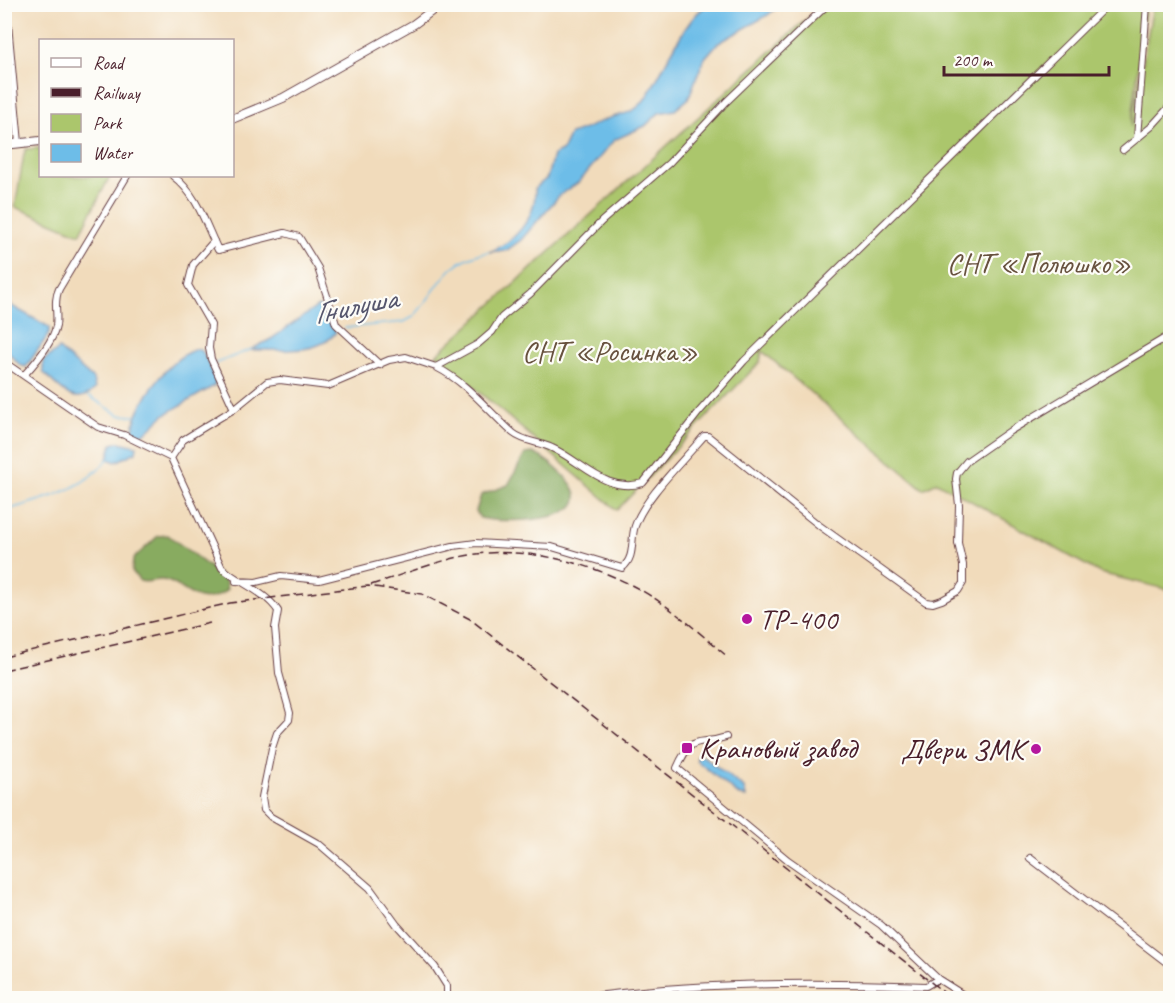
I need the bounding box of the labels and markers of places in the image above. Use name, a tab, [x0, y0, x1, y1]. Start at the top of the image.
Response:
place label: ТР-400	[759, 600, 840, 638]
marker: ТР-400	[740, 612, 754, 626]
place label: Крановый завод	[699, 729, 860, 767]
place label: Двери ЗМК	[901, 730, 1030, 768]
marker: Крановый завод	[680, 741, 694, 755]
marker: Двери ЗМК	[1029, 742, 1043, 756]

